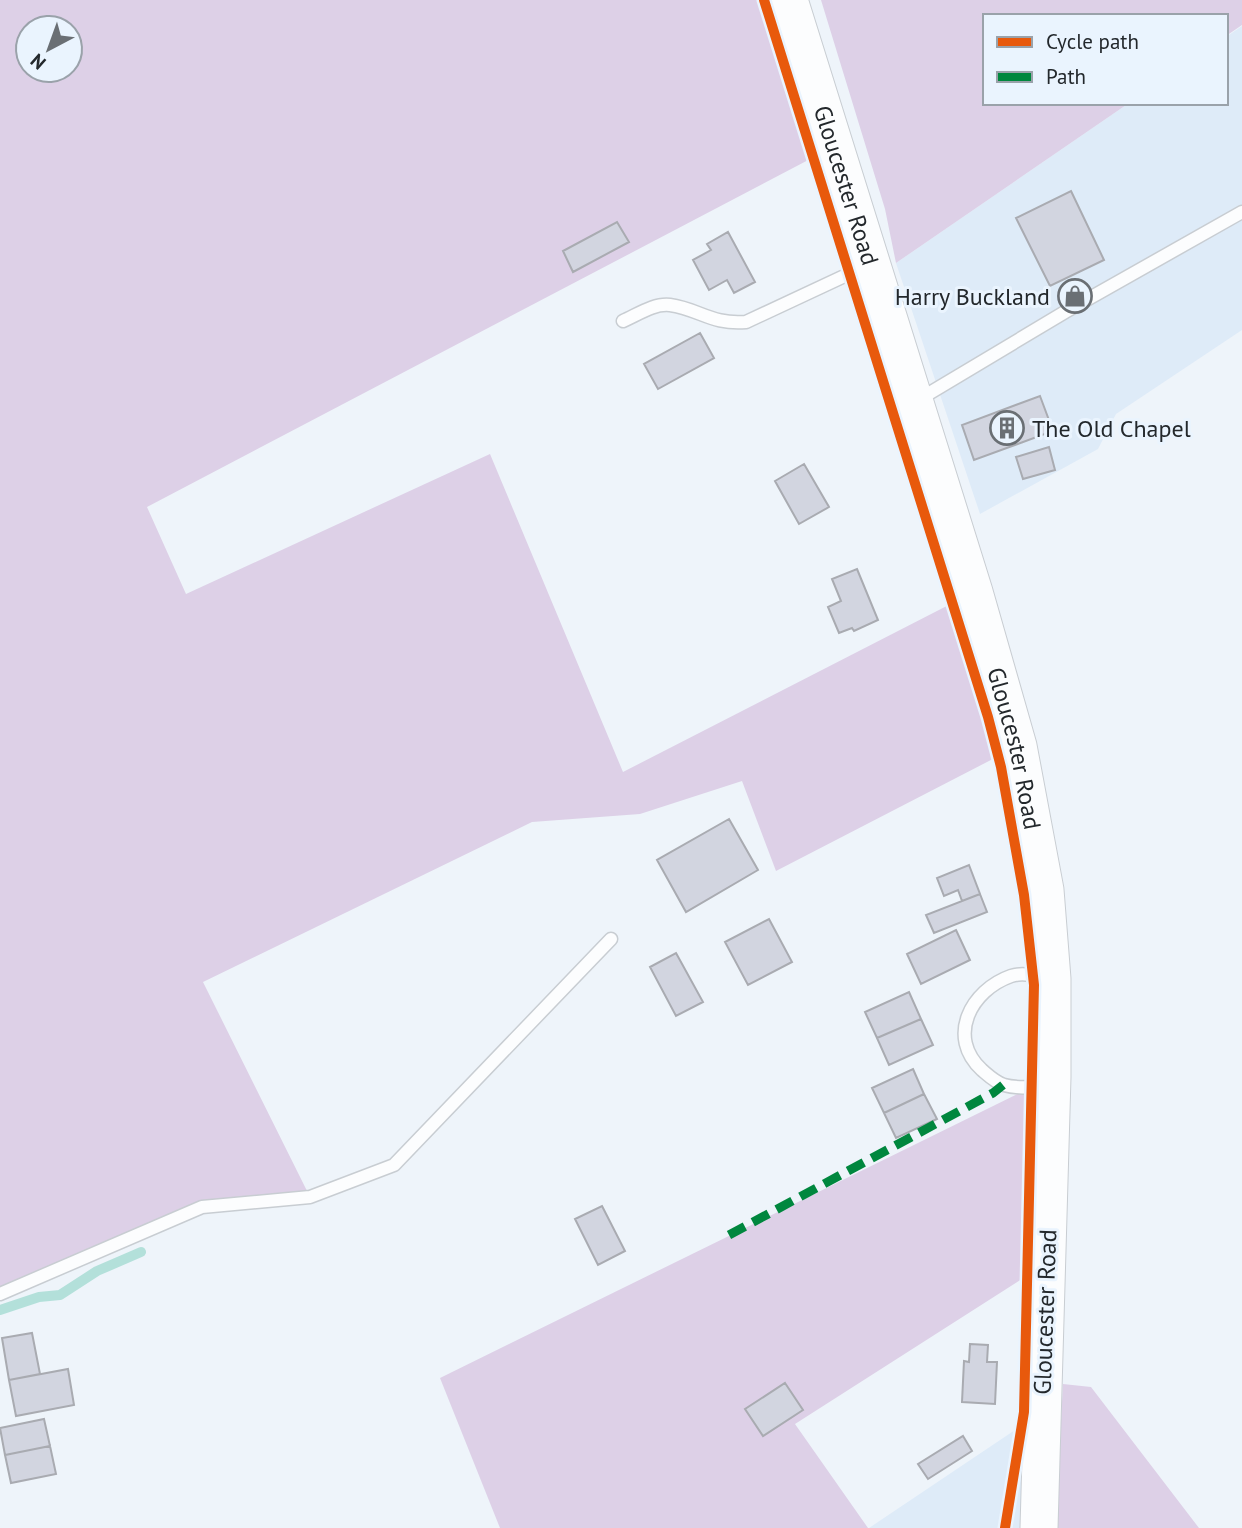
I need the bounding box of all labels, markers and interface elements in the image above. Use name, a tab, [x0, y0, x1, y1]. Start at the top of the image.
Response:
north arrow	[14, 14, 84, 84]
legend	[983, 14, 1228, 105]
text: Cycle path	[1046, 28, 1139, 55]
text: N	[25, 49, 50, 75]
text: Path	[1046, 63, 1086, 90]
street label: Gloucester Road	[807, 101, 886, 269]
shop icon: Harry Buckland	[1056, 277, 1094, 315]
place label: Harry Buckland	[895, 281, 1050, 312]
building icon: The Old Chapel	[988, 409, 1026, 447]
place label: The Old Chapel	[1032, 413, 1191, 444]
street label: Gloucester Road	[981, 664, 1049, 832]
street label: Gloucester Road	[1027, 1229, 1063, 1395]

